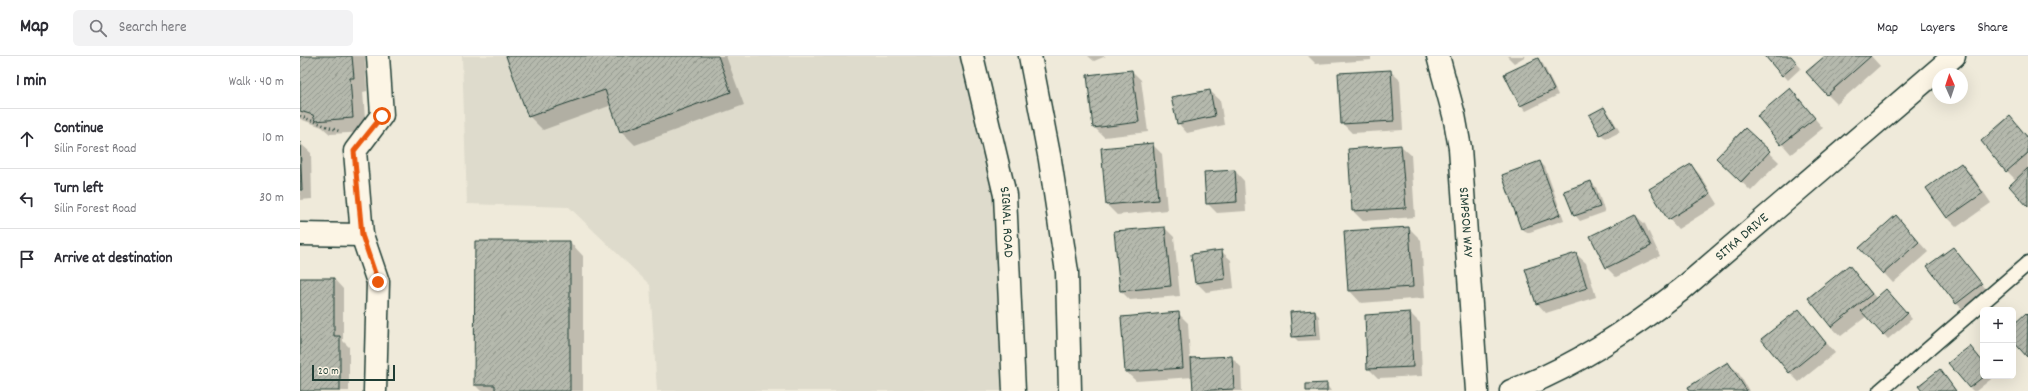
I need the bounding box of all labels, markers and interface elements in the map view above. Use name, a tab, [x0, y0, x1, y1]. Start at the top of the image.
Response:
search box	[73, 10, 353, 46]
text: Map	[20, 14, 49, 41]
icon: search	[87, 17, 109, 39]
text: Search here	[119, 17, 187, 39]
text: Map	[1877, 18, 1898, 38]
text: Layers	[1920, 18, 1955, 38]
text: Share	[1977, 18, 2008, 38]
north arrow	[1932, 68, 1968, 104]
text: 1 min	[16, 70, 46, 94]
text: Walk · 40 m	[229, 73, 284, 92]
route start	[373, 107, 391, 125]
text: Continue	[54, 118, 103, 140]
icon: ahead	[16, 128, 38, 150]
text: 10 m	[262, 129, 284, 148]
text: Silin Forest Road	[54, 140, 136, 159]
text: Turn left	[54, 178, 103, 200]
street label: SIGNAL ROAD	[993, 185, 1018, 258]
street label: SIMPSON WAY	[1453, 186, 1478, 259]
icon: left	[16, 188, 38, 210]
text: 30 m	[259, 189, 284, 208]
text: Silin Forest Road	[54, 200, 136, 219]
street label: SITKA DRIVE	[1711, 208, 1774, 266]
icon: arrive	[16, 248, 38, 270]
text: Arrive at destination	[54, 248, 172, 270]
route end	[369, 273, 387, 291]
map controls	[1980, 307, 2016, 379]
button: +	[1980, 307, 2016, 343]
button: −	[1980, 343, 2016, 379]
scale bar	[312, 363, 395, 382]
text: 20 m	[318, 364, 339, 380]

